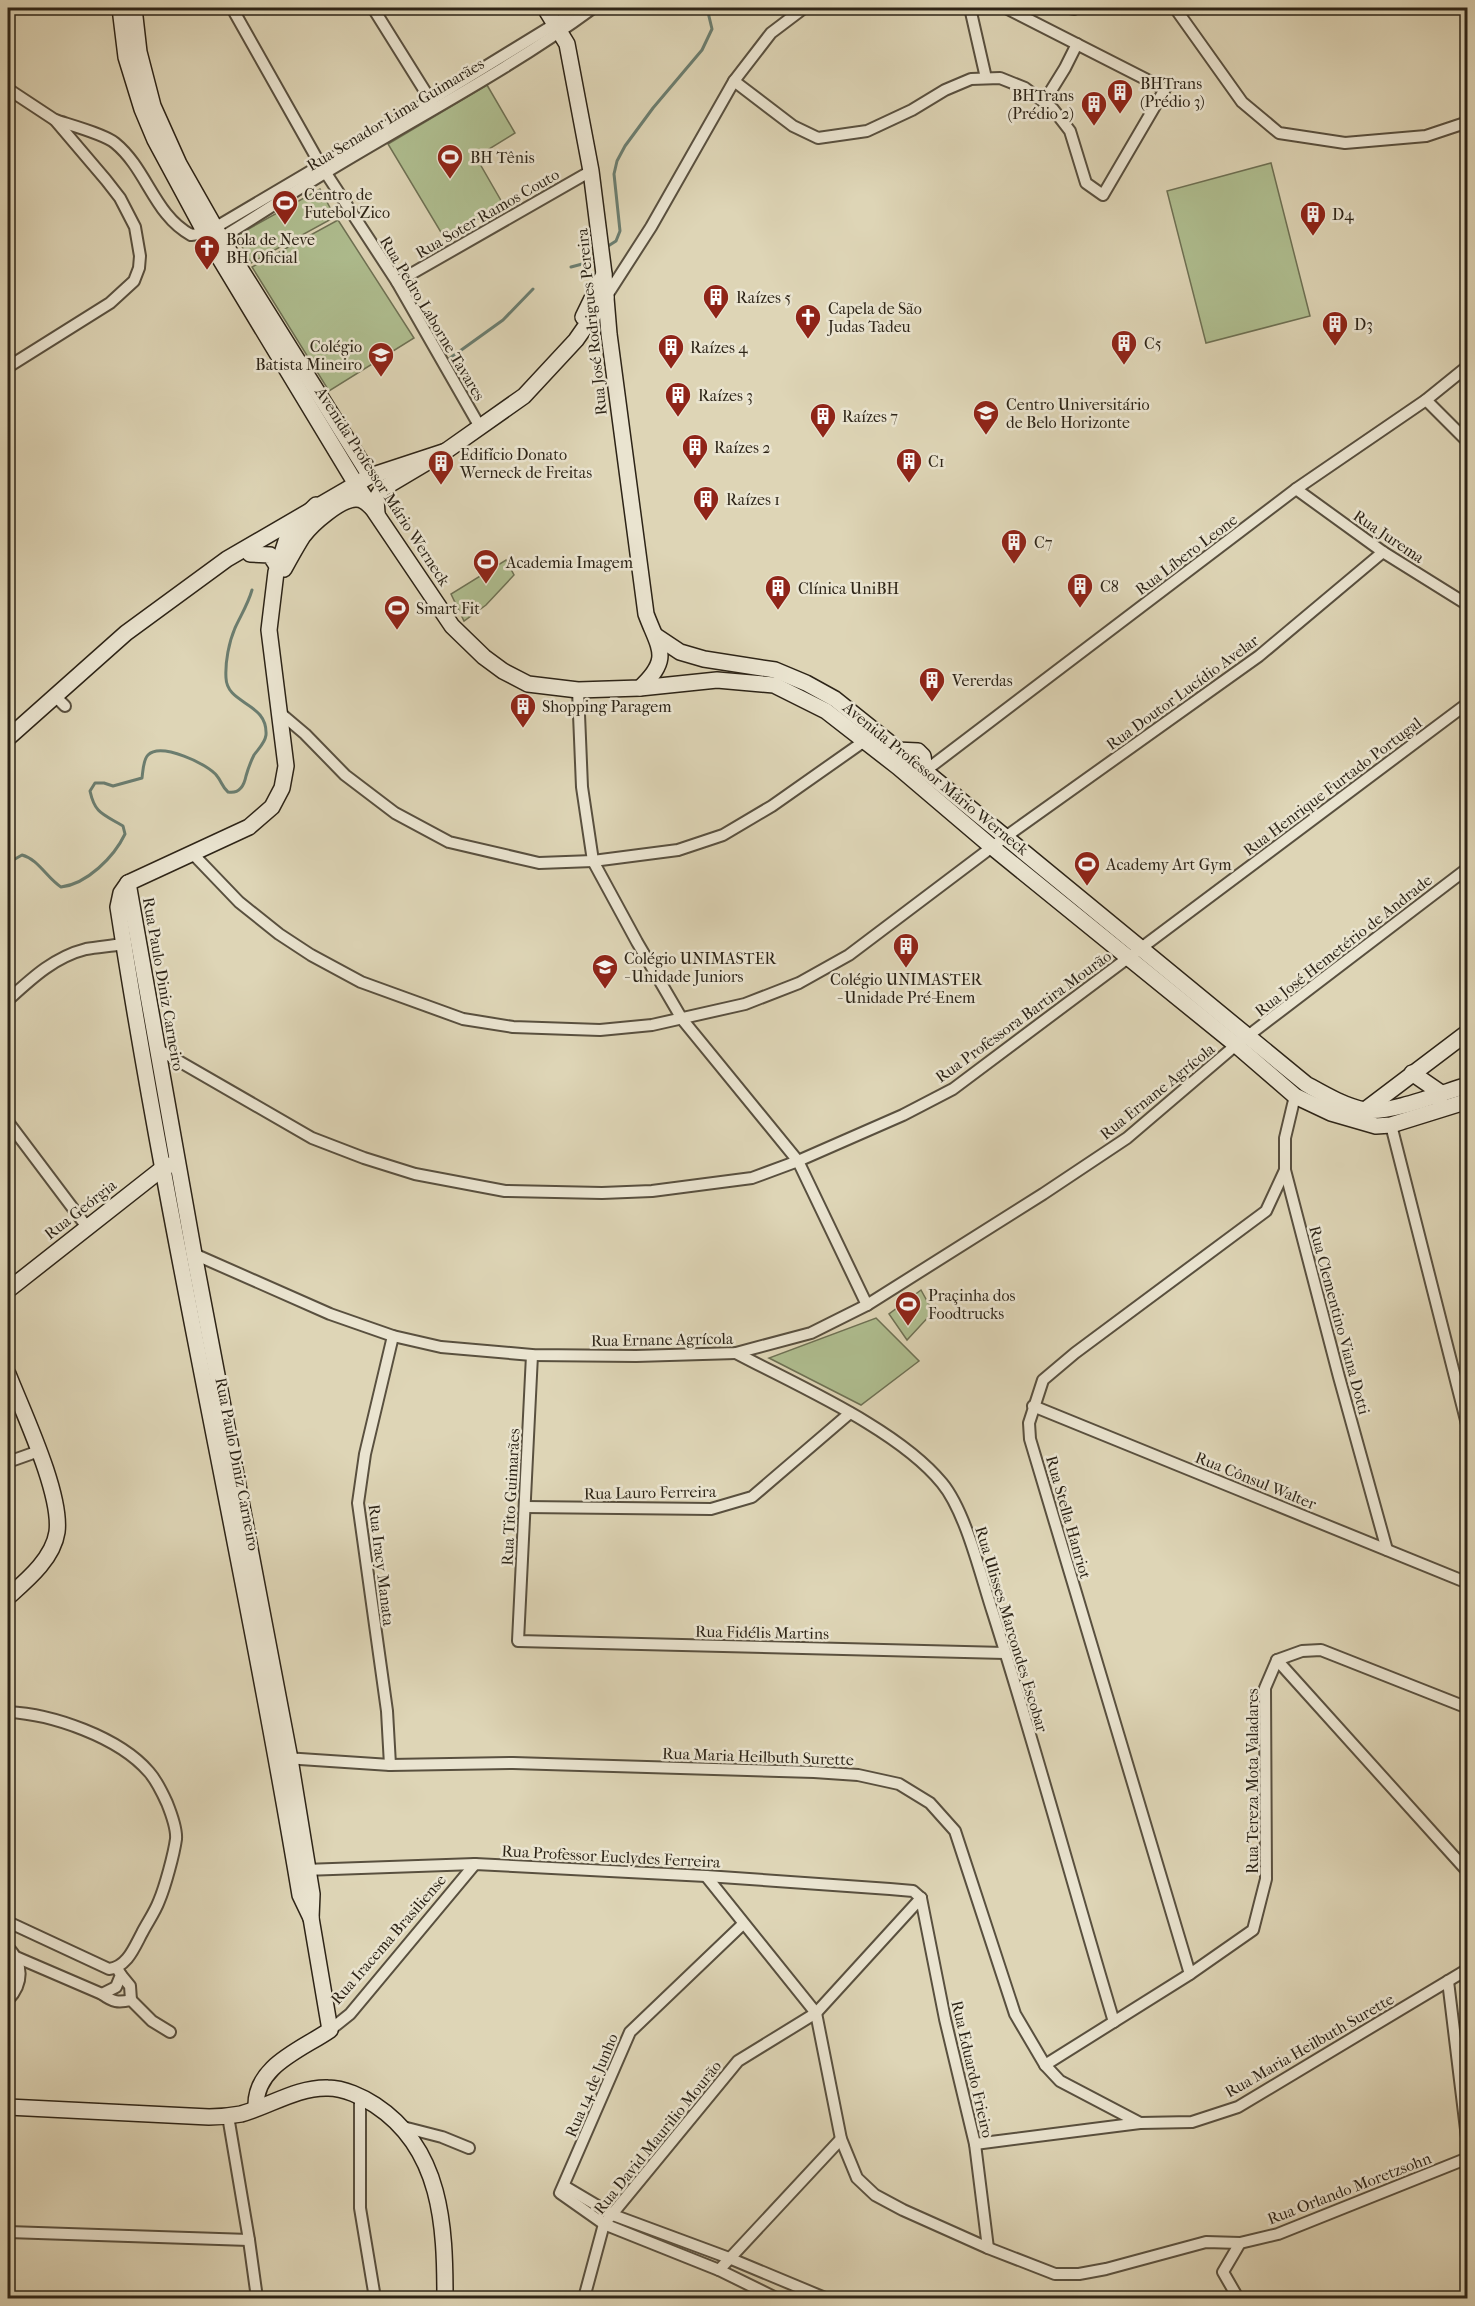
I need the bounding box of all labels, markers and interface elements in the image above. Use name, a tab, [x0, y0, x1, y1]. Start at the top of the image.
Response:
street label: Rua Senador Lima Guimarães	[303, 54, 487, 175]
place label: BHTrans (Prédio 3)	[1140, 74, 1205, 111]
building icon: BHTrans (Prédio 3)	[1105, 77, 1135, 115]
place label: BHTrans (Prédio 2)	[1008, 86, 1074, 123]
building icon: BHTrans (Prédio 2)	[1079, 89, 1109, 127]
sports icon: BH Tênis	[435, 142, 465, 180]
place label: BH Tênis	[470, 148, 535, 167]
street label: Rua Soter Ramos Couto	[412, 164, 563, 262]
place label: Centro de Futebol Zico	[304, 185, 390, 222]
sports icon: Centro de Futebol Zico	[270, 188, 300, 226]
building icon: D4	[1298, 199, 1328, 237]
place label: D4	[1332, 205, 1354, 224]
street label: Rua José Rodrigues Pereira	[572, 227, 611, 416]
place label: Bola de Neve BH Oficial	[226, 230, 315, 267]
church icon: Bola de Neve BH Oficial	[192, 233, 222, 271]
street label: Rua Pedro Laborne Tavares	[376, 233, 489, 404]
building icon: Raízes 5	[701, 282, 731, 320]
place label: Raízes 5	[736, 288, 791, 307]
place label: Capela de São Judas Tadeu	[826, 299, 922, 336]
church icon: Capela de São Judas Tadeu	[793, 302, 823, 340]
building icon: D3	[1320, 309, 1350, 347]
place label: D3	[1354, 315, 1373, 334]
building icon: C5	[1109, 328, 1139, 366]
building icon: Raízes 4	[656, 332, 686, 370]
place label: C5	[1144, 334, 1162, 353]
place label: Colégio Batista Mineiro	[255, 337, 362, 374]
place label: Raízes 4	[690, 338, 748, 357]
school or university icon: Colégio Batista Mineiro	[366, 340, 396, 378]
building icon: Raízes 3	[663, 380, 693, 418]
street label: Avenida Professor Mário Werneck	[311, 382, 454, 590]
place label: Raízes 3	[698, 386, 753, 405]
place label: Centro Universitário de Belo Horizonte	[1006, 395, 1150, 432]
school or university icon: Centro Universitário de Belo Horizonte	[971, 398, 1001, 436]
building icon: Raízes 7	[808, 401, 838, 439]
place label: Raízes 7	[842, 407, 898, 426]
building icon: Raízes 2	[680, 432, 710, 470]
place label: Raízes 2	[714, 438, 771, 457]
place label: Edifício Donato Werneck de Freitas	[459, 445, 592, 482]
building icon: C1	[894, 446, 924, 484]
building icon: Edifício Donato Werneck de Freitas	[426, 448, 456, 486]
place label: C1	[928, 452, 944, 471]
building icon: Raízes 1	[691, 484, 721, 522]
place label: Raízes 1	[726, 490, 780, 509]
street label: Rua Jurema	[1350, 506, 1428, 567]
street label: Rua Líbero Leone	[1132, 510, 1241, 599]
building icon: C7	[999, 527, 1029, 565]
place label: C7	[1034, 533, 1053, 552]
sports icon: Academia Imagem	[471, 547, 501, 585]
place label: Academia Imagem	[505, 553, 634, 572]
building icon: C8	[1065, 571, 1095, 609]
building icon: Clínica UniBH	[763, 573, 793, 611]
place label: C8	[1100, 577, 1119, 596]
place label: Clínica UniBH	[798, 579, 899, 598]
sports icon: Smart Fit	[382, 593, 412, 631]
place label: Smart Fit	[416, 599, 480, 618]
street label: Rua Doutor Lucídio Avelar	[1102, 631, 1262, 754]
building icon: Vererdas	[917, 665, 947, 703]
place label: Vererdas	[951, 671, 1013, 690]
building icon: Shopping Paragem	[508, 691, 538, 729]
place label: Shopping Paragem	[542, 697, 672, 716]
street label: Avenida Professor Mário Werneck	[838, 697, 1033, 860]
street label: Rua Henrique Furtado Portugal	[1239, 713, 1426, 860]
sports icon: Academy Art Gym	[1072, 849, 1102, 887]
place label: Academy Art Gym	[1105, 855, 1232, 874]
street label: Rua José Hemetério de Andrade	[1251, 870, 1436, 1020]
street label: Rua Paulo Diniz Carneiro	[139, 896, 188, 1072]
building icon: Colégio UNIMASTER - Unidade Pré-Enem	[891, 931, 921, 969]
street label: Rua Professora Bartira Mourão	[932, 946, 1115, 1087]
place label: Colégio UNIMASTER - Unidade Juniors	[624, 949, 777, 986]
school or university icon: Colégio UNIMASTER - Unidade Juniors	[590, 952, 620, 990]
place label: Colégio UNIMASTER - Unidade Pré-Enem	[830, 970, 983, 1007]
street label: Rua Ernane Agrícola	[1096, 1039, 1219, 1144]
street label: Rua Geórgia	[41, 1175, 121, 1243]
street label: Rua Clementino Viana Dotti	[1305, 1224, 1374, 1417]
place label: Praçinha dos Foodtrucks	[928, 1286, 1016, 1323]
sports icon: Praçinha dos Foodtrucks	[893, 1289, 923, 1327]
street label: Rua Ernane Agrícola	[591, 1329, 734, 1350]
street label: Rua Paulo Diniz Carneiro	[211, 1376, 264, 1552]
street label: Rua Tito Guimarães	[497, 1428, 524, 1566]
street label: Rua Cônsul Walter	[1193, 1448, 1319, 1513]
street label: Rua Stella Hanriot	[1042, 1453, 1095, 1581]
street label: Rua Lauro Ferreira	[584, 1482, 717, 1503]
street label: Rua Iracy Manata	[365, 1503, 398, 1628]
street label: Rua Ulisses Marcondes Escobar	[971, 1524, 1052, 1735]
street label: Rua Fidélis Martins	[695, 1622, 829, 1643]
street label: Rua Tereza Mota Valadares	[1243, 1688, 1262, 1874]
street label: Rua Maria Heilbuth Surette	[662, 1744, 854, 1769]
street label: Rua Professor Euclydes Ferreira	[501, 1841, 721, 1872]
street label: Rua Iracema Brasiliense	[327, 1870, 450, 2008]
street label: Rua Maria Heilbuth Surette	[1222, 1989, 1397, 2102]
street label: Rua Eduardo Frieiro	[947, 1999, 998, 2140]
street label: Rua 14 de Junho	[561, 2030, 622, 2140]
street label: Rua David Maurilio Mourão	[590, 2057, 725, 2218]
street label: Rua Orlando Moretzsohn	[1265, 2148, 1434, 2228]

